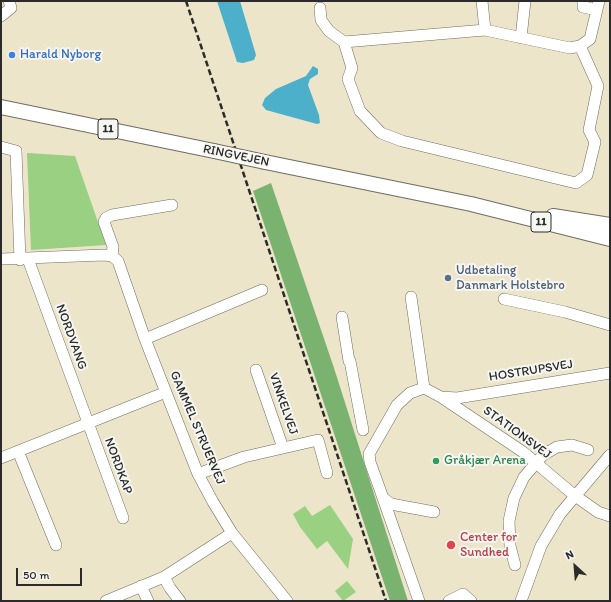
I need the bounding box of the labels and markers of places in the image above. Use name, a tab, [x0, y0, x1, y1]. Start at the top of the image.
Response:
place label: Harald Nyborg	[20, 47, 101, 63]
marker: Harald Nyborg	[7, 50, 17, 60]
place label: Udbetaling Danmark Holstebro	[456, 263, 565, 294]
marker: Udbetaling Danmark Holstebro	[443, 273, 453, 283]
place label: Gråkjær Arena	[444, 453, 526, 469]
marker: Gråkjær Arena	[431, 456, 441, 466]
place label: Center for Sundhed	[460, 530, 517, 561]
marker: Center for Sundhed	[445, 539, 457, 551]

